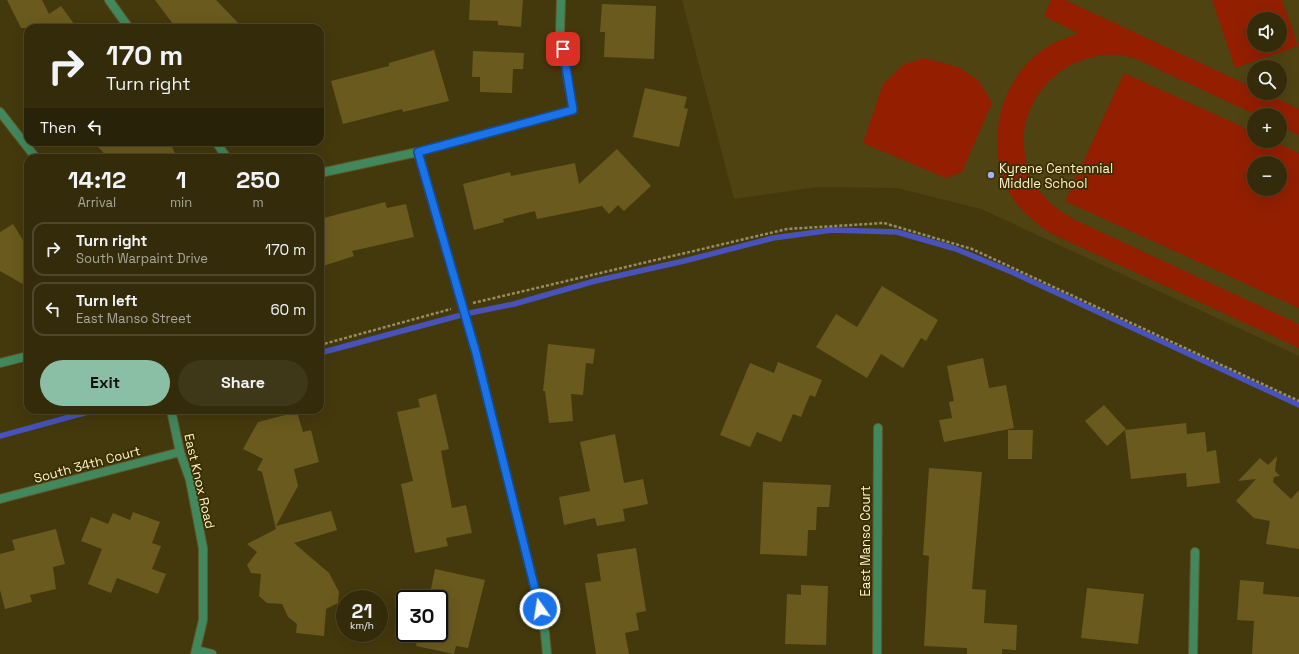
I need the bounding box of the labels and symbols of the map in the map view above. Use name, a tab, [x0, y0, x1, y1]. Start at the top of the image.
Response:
pin	[546, 32, 580, 66]
place label: Kyrene Centennial Middle School	[999, 160, 1113, 192]
marker: Kyrene Centennial Middle School	[986, 170, 996, 180]
street label: East Knox Road	[180, 432, 219, 530]
street label: South 34th Court	[32, 442, 142, 487]
street label: East Manso Court	[857, 486, 874, 596]
position arrow	[519, 588, 561, 630]
speed limit sign: 30	[396, 590, 448, 642]

